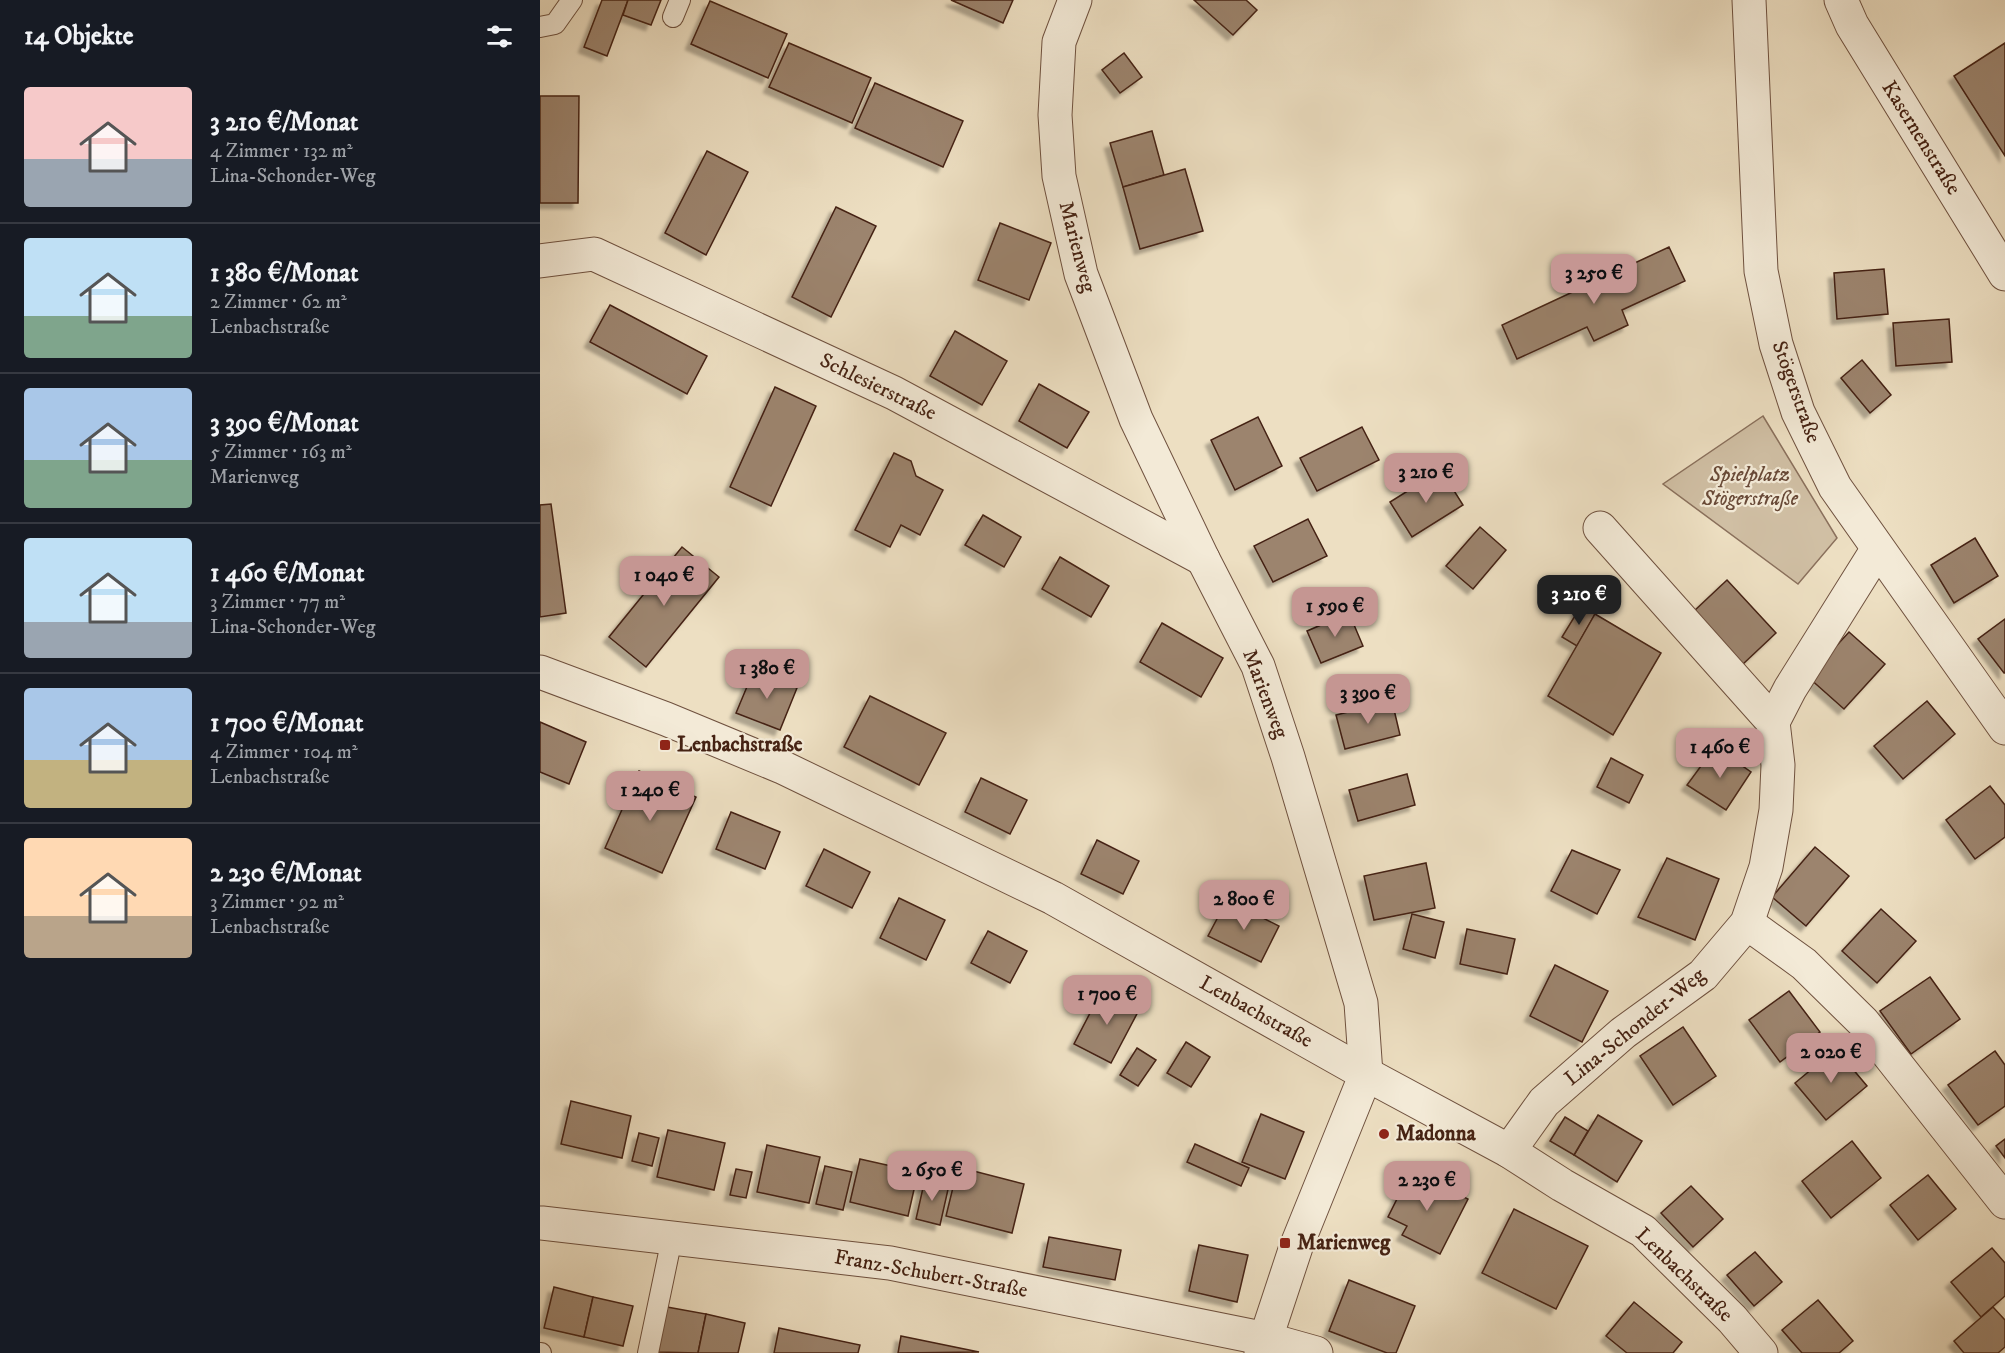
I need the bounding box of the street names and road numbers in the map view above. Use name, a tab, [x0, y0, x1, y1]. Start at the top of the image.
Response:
street label: Kasernenstraße	[1876, 76, 1967, 200]
street label: Marienweg	[1052, 199, 1102, 296]
street label: Stögerstraße	[1766, 337, 1827, 447]
street label: Schlesierstraße	[815, 348, 941, 427]
street label: Marienweg	[1236, 646, 1294, 743]
street label: Lina-Schonder-Weg	[1559, 962, 1711, 1092]
street label: Lenbachstraße	[1195, 970, 1317, 1054]
street label: Lenbachstraße	[1630, 1222, 1738, 1328]
street label: Franz-Schubert-Straße	[832, 1244, 1030, 1304]

